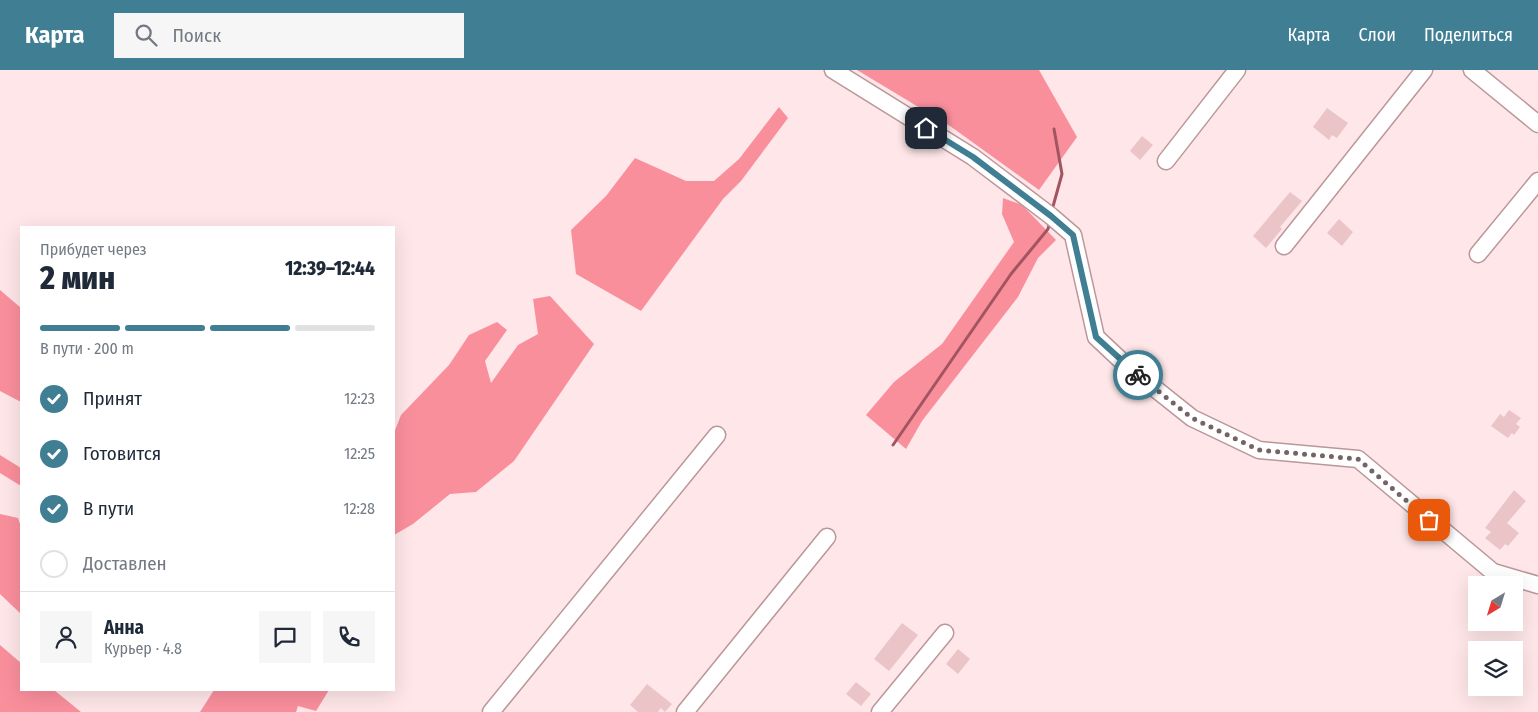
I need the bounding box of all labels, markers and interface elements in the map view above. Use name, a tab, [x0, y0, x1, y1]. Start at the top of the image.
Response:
search box	[114, 13, 464, 58]
text: Карта	[25, 21, 84, 49]
icon: search	[132, 21, 160, 49]
text: Поиск	[172, 24, 221, 47]
text: Карта	[1287, 24, 1330, 46]
text: Слои	[1358, 24, 1396, 46]
text: Поделиться	[1424, 24, 1513, 46]
pin	[905, 107, 947, 149]
icon: home	[912, 114, 940, 142]
text: Прибудет через	[40, 240, 147, 259]
text: 12:39–12:44	[285, 257, 375, 280]
text: 2 мин	[40, 259, 115, 297]
text: В пути · 200 m	[40, 339, 134, 358]
courier	[1113, 350, 1163, 400]
icon: bike	[1124, 361, 1152, 389]
icon: check	[40, 385, 68, 413]
text: Принят	[83, 387, 142, 410]
text: 12:23	[344, 389, 375, 408]
icon: check	[40, 440, 68, 468]
text: Готовится	[83, 442, 161, 465]
text: 12:25	[344, 444, 375, 463]
icon: check	[40, 495, 68, 523]
text: В пути	[83, 497, 134, 520]
text: 12:28	[343, 499, 375, 518]
pin	[1408, 499, 1450, 541]
icon: bag	[1415, 506, 1443, 534]
text: Доставлен	[83, 552, 167, 575]
north arrow	[1468, 576, 1522, 631]
map controls	[1468, 576, 1523, 696]
button: person	[40, 611, 92, 663]
button: chat	[259, 611, 311, 663]
button: phone	[323, 611, 375, 663]
text: Анна	[104, 616, 144, 639]
text: Курьер · 4.8	[104, 639, 182, 658]
button: layers	[1468, 641, 1523, 696]

